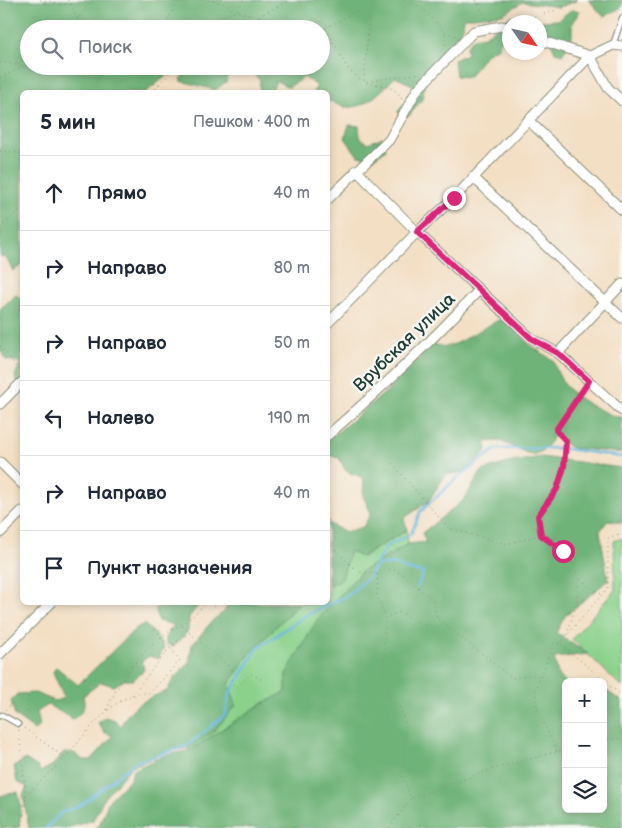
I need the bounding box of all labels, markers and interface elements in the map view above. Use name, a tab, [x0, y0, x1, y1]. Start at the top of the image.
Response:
north arrow	[502, 15, 547, 60]
search box	[20, 20, 330, 75]
icon: search	[38, 34, 66, 62]
text: Поиск	[78, 36, 132, 59]
text: 5 мин	[40, 110, 96, 135]
text: Пешком · 400 m	[193, 113, 310, 132]
icon: ahead	[40, 179, 68, 207]
text: Прямо	[87, 182, 147, 205]
text: 40 m	[273, 184, 310, 203]
route end	[443, 187, 466, 210]
icon: right	[40, 254, 68, 282]
text: Направо	[87, 257, 167, 280]
text: 80 m	[274, 259, 310, 278]
street label: Врубская улица	[349, 288, 460, 396]
icon: right	[40, 329, 68, 357]
text: Направо	[87, 332, 167, 355]
text: 50 m	[274, 334, 310, 353]
icon: left	[40, 404, 68, 432]
text: Налево	[87, 407, 154, 430]
text: 190 m	[268, 409, 310, 428]
icon: right	[40, 479, 68, 507]
text: Направо	[87, 482, 167, 505]
text: 40 m	[273, 484, 310, 503]
route start	[552, 540, 575, 563]
icon: arrive	[40, 554, 68, 582]
text: Пункт назначения	[87, 557, 252, 580]
map controls	[562, 678, 607, 813]
button: +	[562, 678, 607, 723]
button: −	[562, 723, 607, 768]
button: layers	[562, 768, 607, 813]

